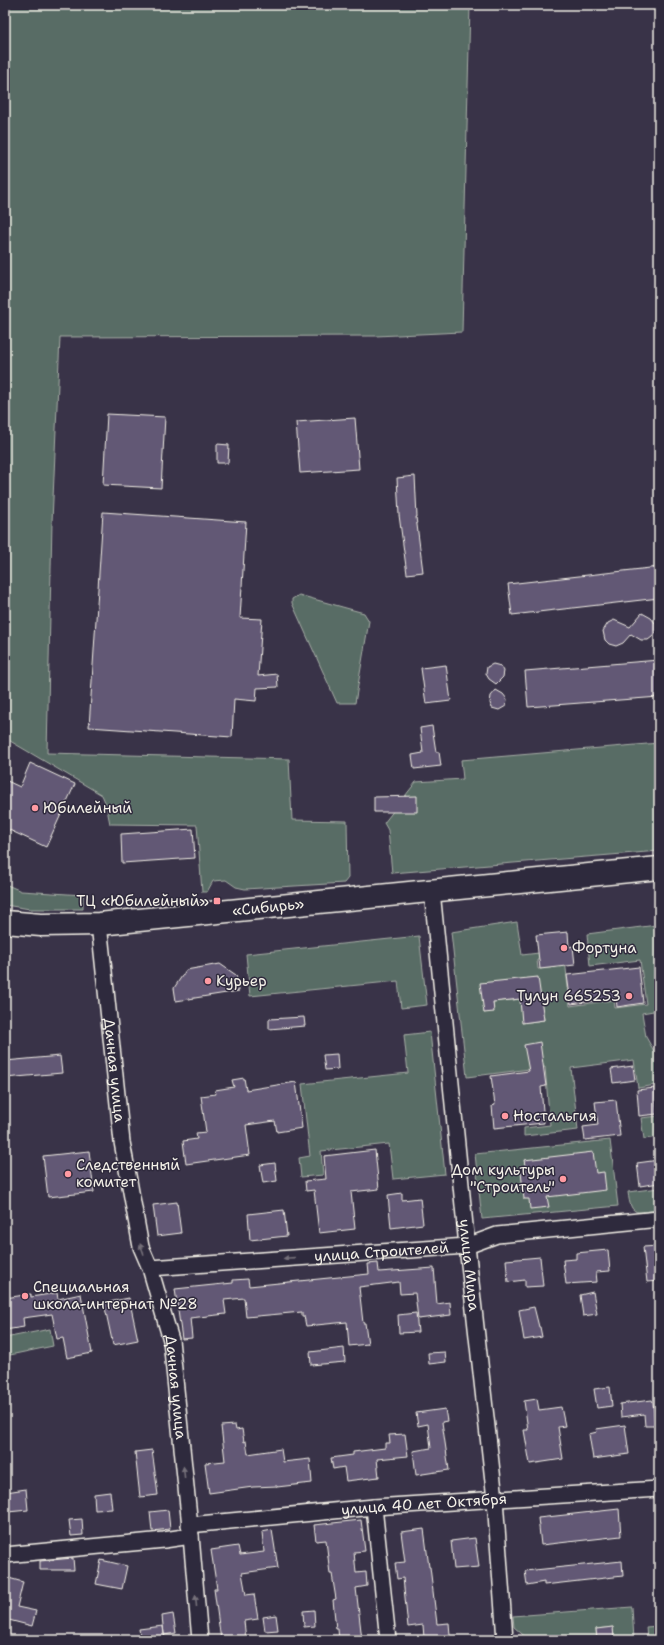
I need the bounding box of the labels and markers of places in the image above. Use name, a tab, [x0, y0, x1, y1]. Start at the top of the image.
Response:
place label: Юбилейный	[43, 798, 132, 818]
marker: Юбилейный	[30, 803, 40, 813]
place label: ТЦ «Юбилейный»	[76, 891, 209, 911]
marker: ТЦ «Юбилейный»	[212, 896, 222, 906]
place label: Фортуна	[572, 938, 637, 958]
marker: Фортуна	[559, 943, 569, 953]
place label: Курьер	[216, 971, 267, 991]
marker: Курьер	[203, 976, 213, 986]
place label: Тулун 665253	[516, 986, 621, 1006]
marker: Тулун 665253	[624, 991, 634, 1001]
place label: Ностальгия	[513, 1106, 597, 1126]
marker: Ностальгия	[500, 1111, 510, 1121]
place label: Следственный комитет	[76, 1155, 180, 1192]
place label: Дом культуры "Строитель"	[451, 1160, 555, 1197]
marker: Следственный комитет	[63, 1169, 73, 1179]
marker: Дом культуры "Строитель"	[558, 1174, 568, 1184]
place label: Специальная школа-интернат №28	[33, 1277, 198, 1314]
marker: Специальная школа-интернат №28	[20, 1291, 30, 1301]

